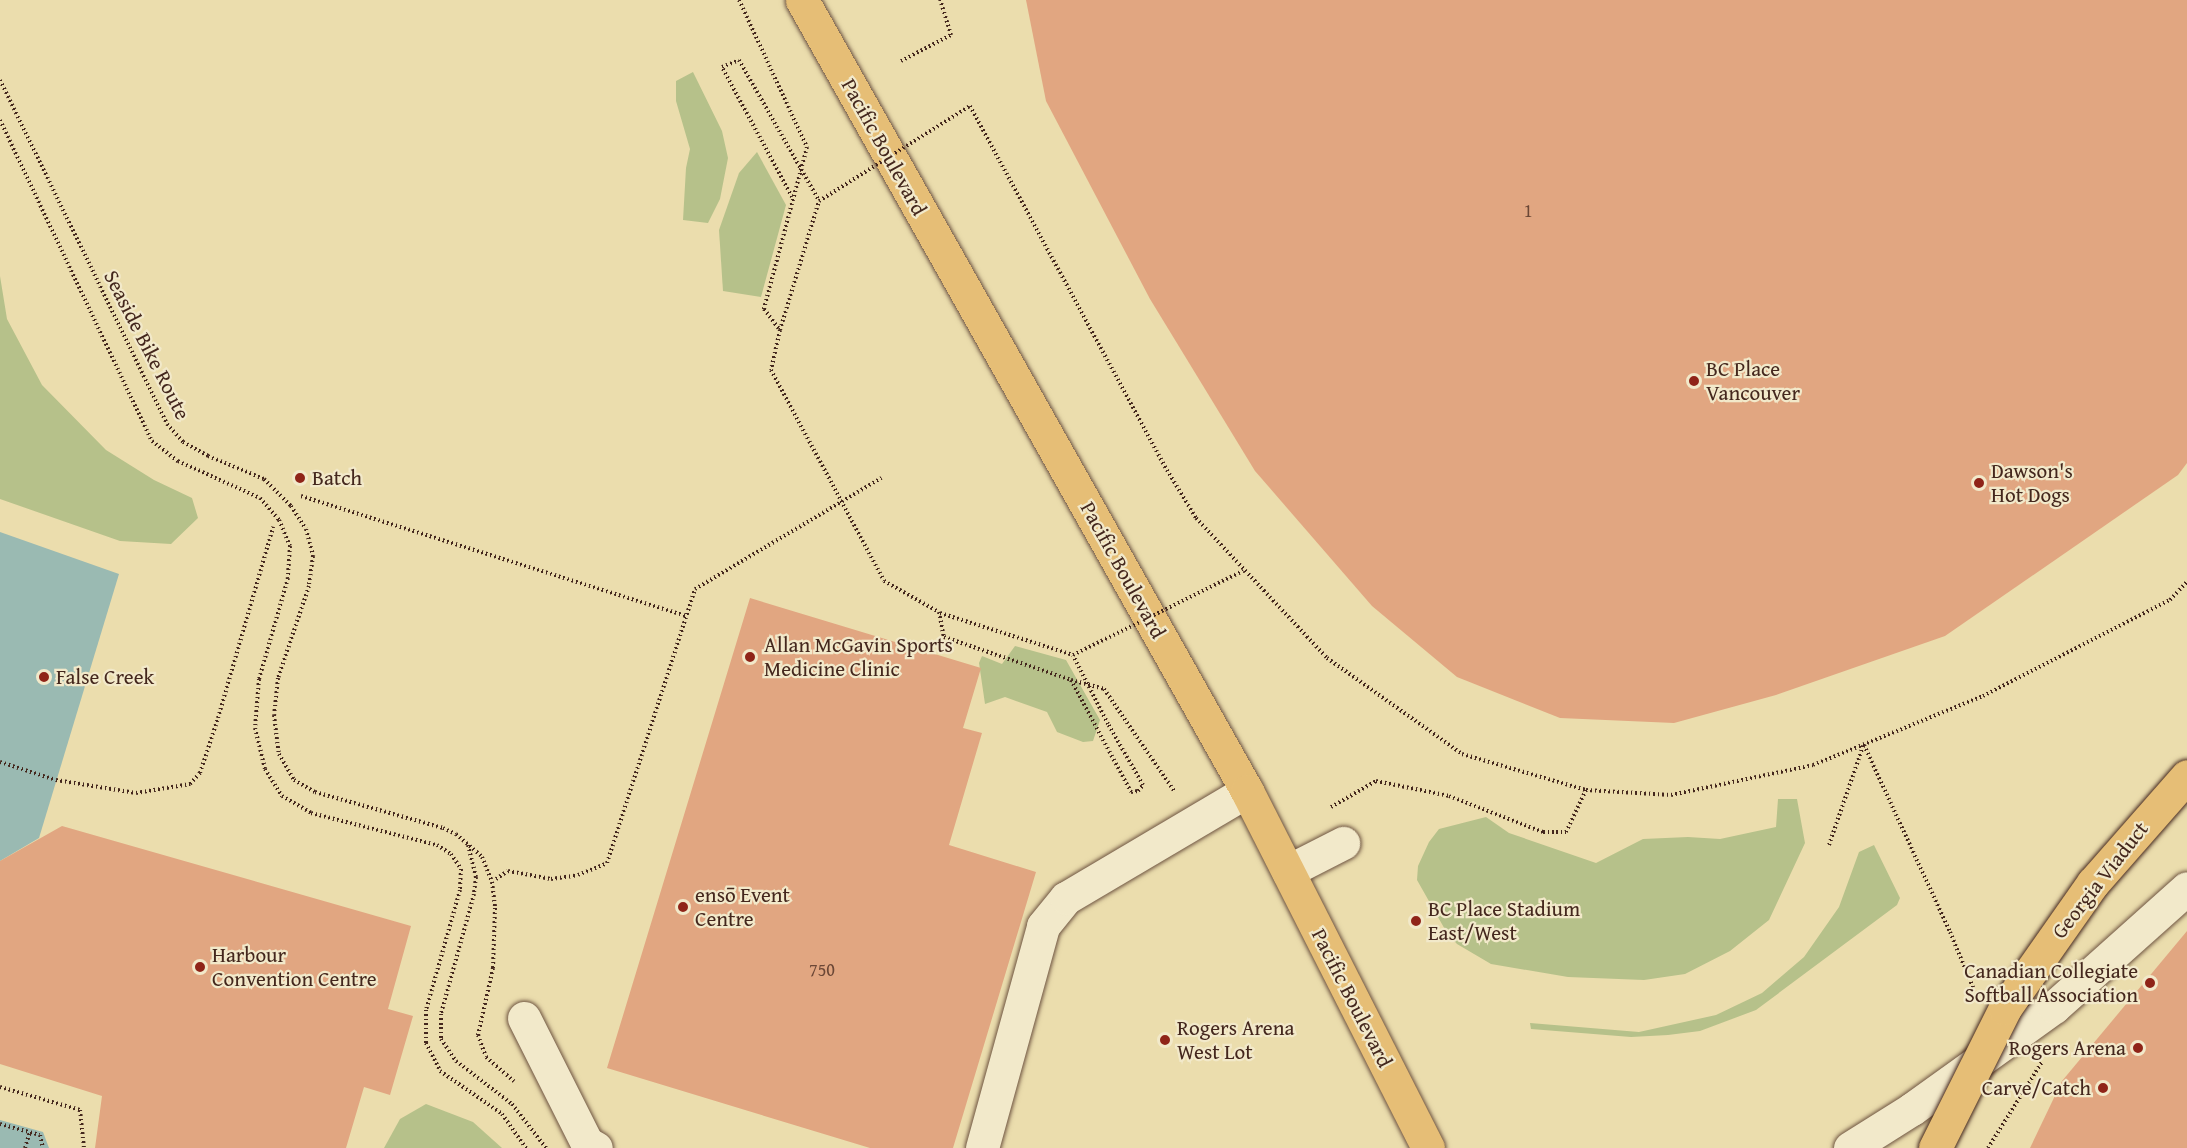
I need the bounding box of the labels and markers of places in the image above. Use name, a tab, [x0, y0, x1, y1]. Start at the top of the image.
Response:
place label: BC Place Vancouver	[1706, 356, 1800, 406]
marker: BC Place Vancouver	[1687, 374, 1701, 388]
place label: Dawson's Hot Dogs	[1991, 458, 2073, 508]
place label: Batch	[312, 465, 362, 491]
marker: Batch	[293, 471, 307, 485]
marker: Dawson's Hot Dogs	[1972, 476, 1986, 490]
place label: Allan McGavin Sports Medicine Clinic	[764, 632, 953, 682]
marker: Allan McGavin Sports Medicine Clinic	[741, 648, 759, 666]
place label: False Creek	[56, 664, 154, 690]
marker: False Creek	[37, 670, 51, 684]
place label: ensō Event Centre	[695, 882, 790, 932]
place label: BC Place Stadium East/West	[1428, 896, 1580, 946]
marker: ensō Event Centre	[676, 900, 690, 914]
marker: BC Place Stadium East/West	[1409, 914, 1423, 928]
place label: Harbour Convention Centre	[212, 942, 377, 992]
place label: Canadian Collegiate Softball Association	[1964, 958, 2138, 1008]
marker: Harbour Convention Centre	[193, 960, 207, 974]
marker: Canadian Collegiate Softball Association	[2143, 976, 2157, 990]
place label: Rogers Arena West Lot	[1177, 1015, 1294, 1065]
marker: Rogers Arena West Lot	[1158, 1033, 1172, 1047]
place label: Rogers Arena	[2009, 1035, 2126, 1061]
marker: Rogers Arena	[2131, 1041, 2145, 1055]
place label: Carve/Catch	[1982, 1075, 2091, 1101]
marker: Carve/Catch	[2096, 1081, 2110, 1095]

